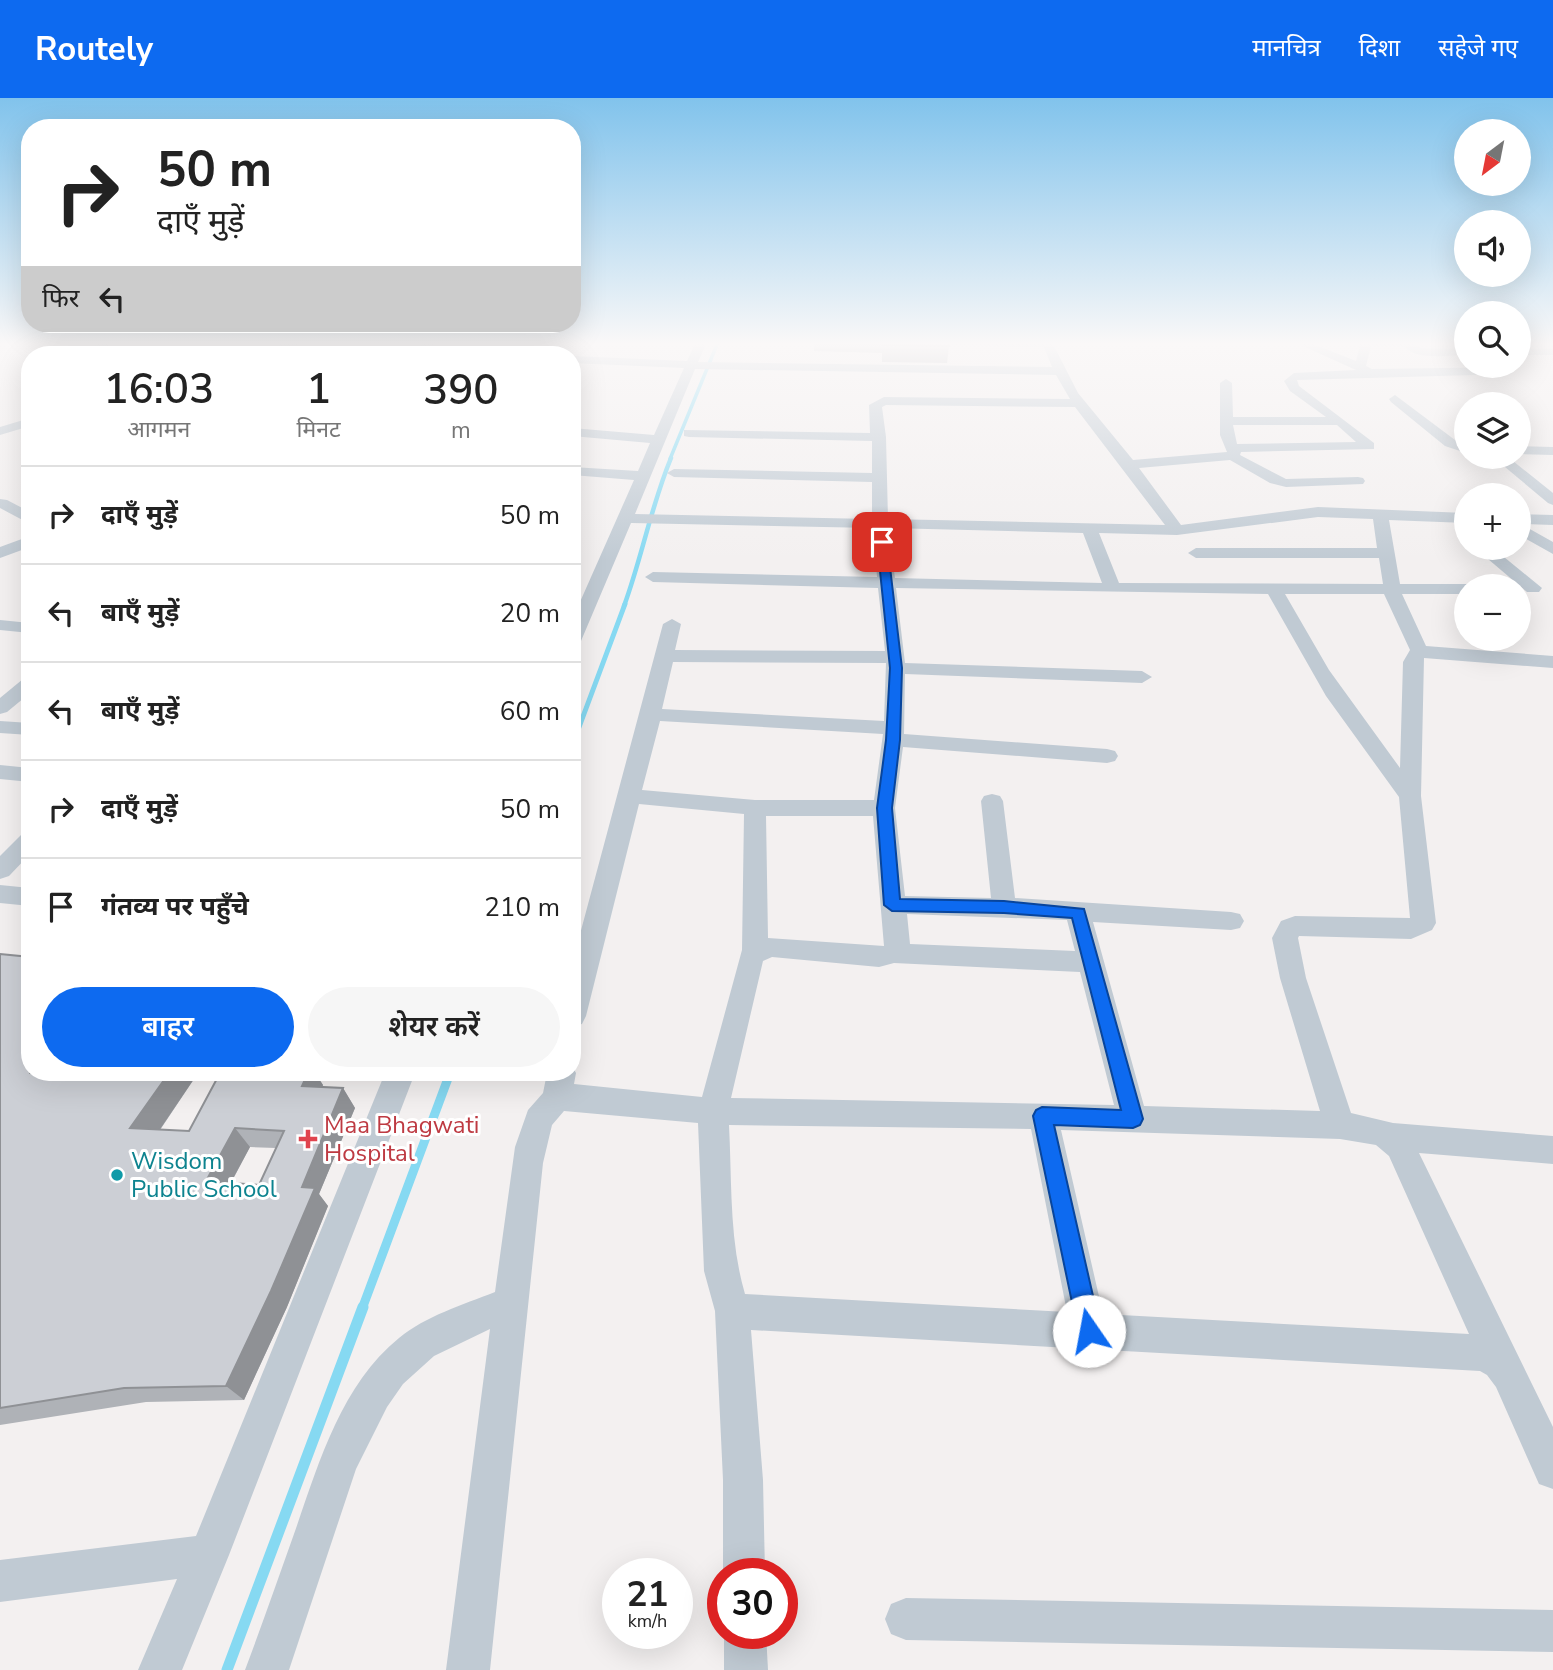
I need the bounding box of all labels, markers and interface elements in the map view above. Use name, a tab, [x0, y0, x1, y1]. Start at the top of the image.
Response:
text: Routely	[35, 27, 153, 72]
text: मानचित्र	[1252, 32, 1321, 64]
text: दिशा	[1359, 32, 1400, 64]
text: सहेजे गए	[1438, 32, 1518, 64]
north arrow	[1454, 119, 1531, 196]
map controls	[1454, 119, 1531, 651]
text: 50 m	[157, 136, 272, 203]
icon: right	[42, 147, 133, 238]
text: दाएँ मुड़ें	[157, 200, 244, 243]
button: sound	[1454, 210, 1531, 287]
icon: left	[93, 280, 131, 318]
text: फिर	[42, 281, 79, 316]
button: search	[1454, 301, 1531, 378]
text: 16:03	[103, 361, 214, 418]
text: 1	[306, 361, 331, 418]
text: 390	[423, 362, 499, 419]
button: layers	[1454, 392, 1531, 469]
text: आगमन	[127, 414, 190, 445]
text: मिनट	[297, 414, 341, 445]
text: m	[451, 415, 471, 446]
button: +	[1454, 483, 1531, 560]
icon: right	[42, 496, 80, 534]
text: दाएँ मुड़ें	[101, 497, 178, 532]
text: 50 m	[500, 498, 560, 533]
pin	[852, 512, 912, 572]
icon: arrive	[863, 523, 901, 561]
button: −	[1454, 574, 1531, 651]
icon: left	[42, 594, 80, 632]
text: बाएँ मुड़ें	[101, 595, 179, 630]
text: 20 m	[500, 596, 560, 631]
icon: left	[42, 692, 80, 730]
text: बाएँ मुड़ें	[101, 693, 179, 728]
text: 60 m	[500, 694, 560, 729]
icon: right	[42, 790, 80, 828]
text: दाएँ मुड़ें	[101, 791, 178, 826]
text: 50 m	[500, 792, 560, 827]
icon: arrive	[42, 888, 80, 926]
text: गंतव्य पर पहुँचे	[101, 889, 249, 924]
text: 210 m	[484, 890, 560, 925]
button: बाहर	[42, 987, 294, 1067]
button: शेयर करें	[308, 987, 560, 1067]
place label: Maa Bhagwati Hospital	[324, 1109, 479, 1169]
marker: Maa Bhagwati Hospital	[298, 1129, 318, 1149]
place label: Wisdom Public School	[131, 1145, 277, 1205]
marker: Wisdom Public School	[109, 1167, 125, 1183]
position arrow	[1052, 1294, 1126, 1368]
speed limit sign: 30	[707, 1558, 798, 1649]
text: 21	[626, 1571, 669, 1618]
text: km/h	[628, 1609, 667, 1633]

